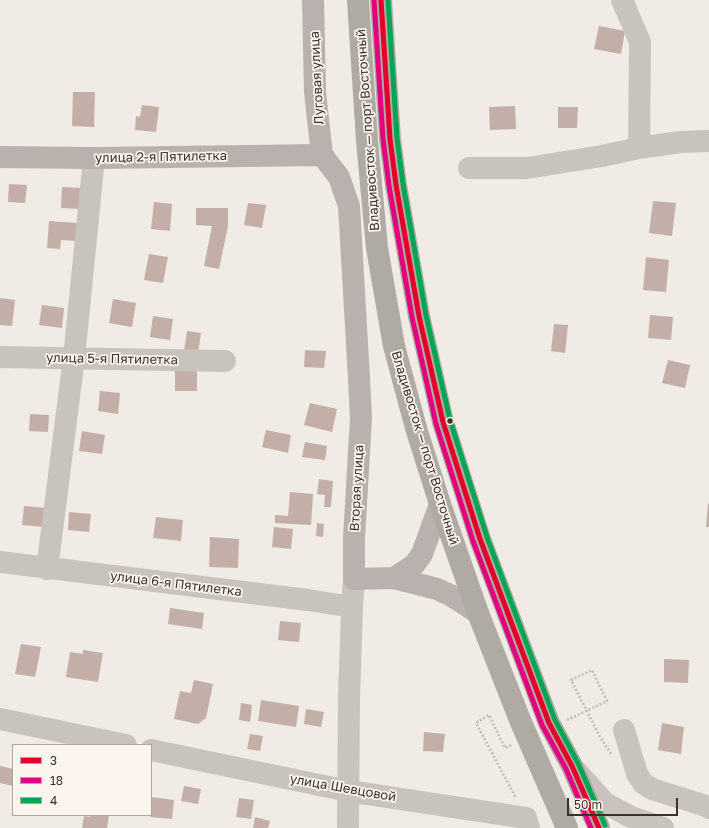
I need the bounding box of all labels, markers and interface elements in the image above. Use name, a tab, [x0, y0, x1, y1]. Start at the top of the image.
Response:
street label: Владивосток — порт Восточный	[353, 29, 383, 231]
street label: Луговая улица	[307, 31, 327, 125]
street label: улица 2-я Пятилетка	[95, 148, 227, 166]
street label: Владивосток — порт Восточный	[388, 349, 462, 547]
street label: улица 5-я Пятилетка	[46, 350, 178, 368]
unlabelled marker	[445, 416, 455, 426]
street label: Вторая улица	[347, 444, 367, 532]
street label: улица 6-я Пятилетка	[109, 568, 243, 600]
legend	[12, 744, 152, 816]
text: 3	[50, 753, 57, 768]
street label: улица Шевцовой	[289, 771, 397, 805]
text: 18	[50, 773, 63, 788]
scale bar	[569, 790, 680, 816]
text: 4	[50, 793, 57, 808]
text: 50 m	[574, 797, 602, 812]

